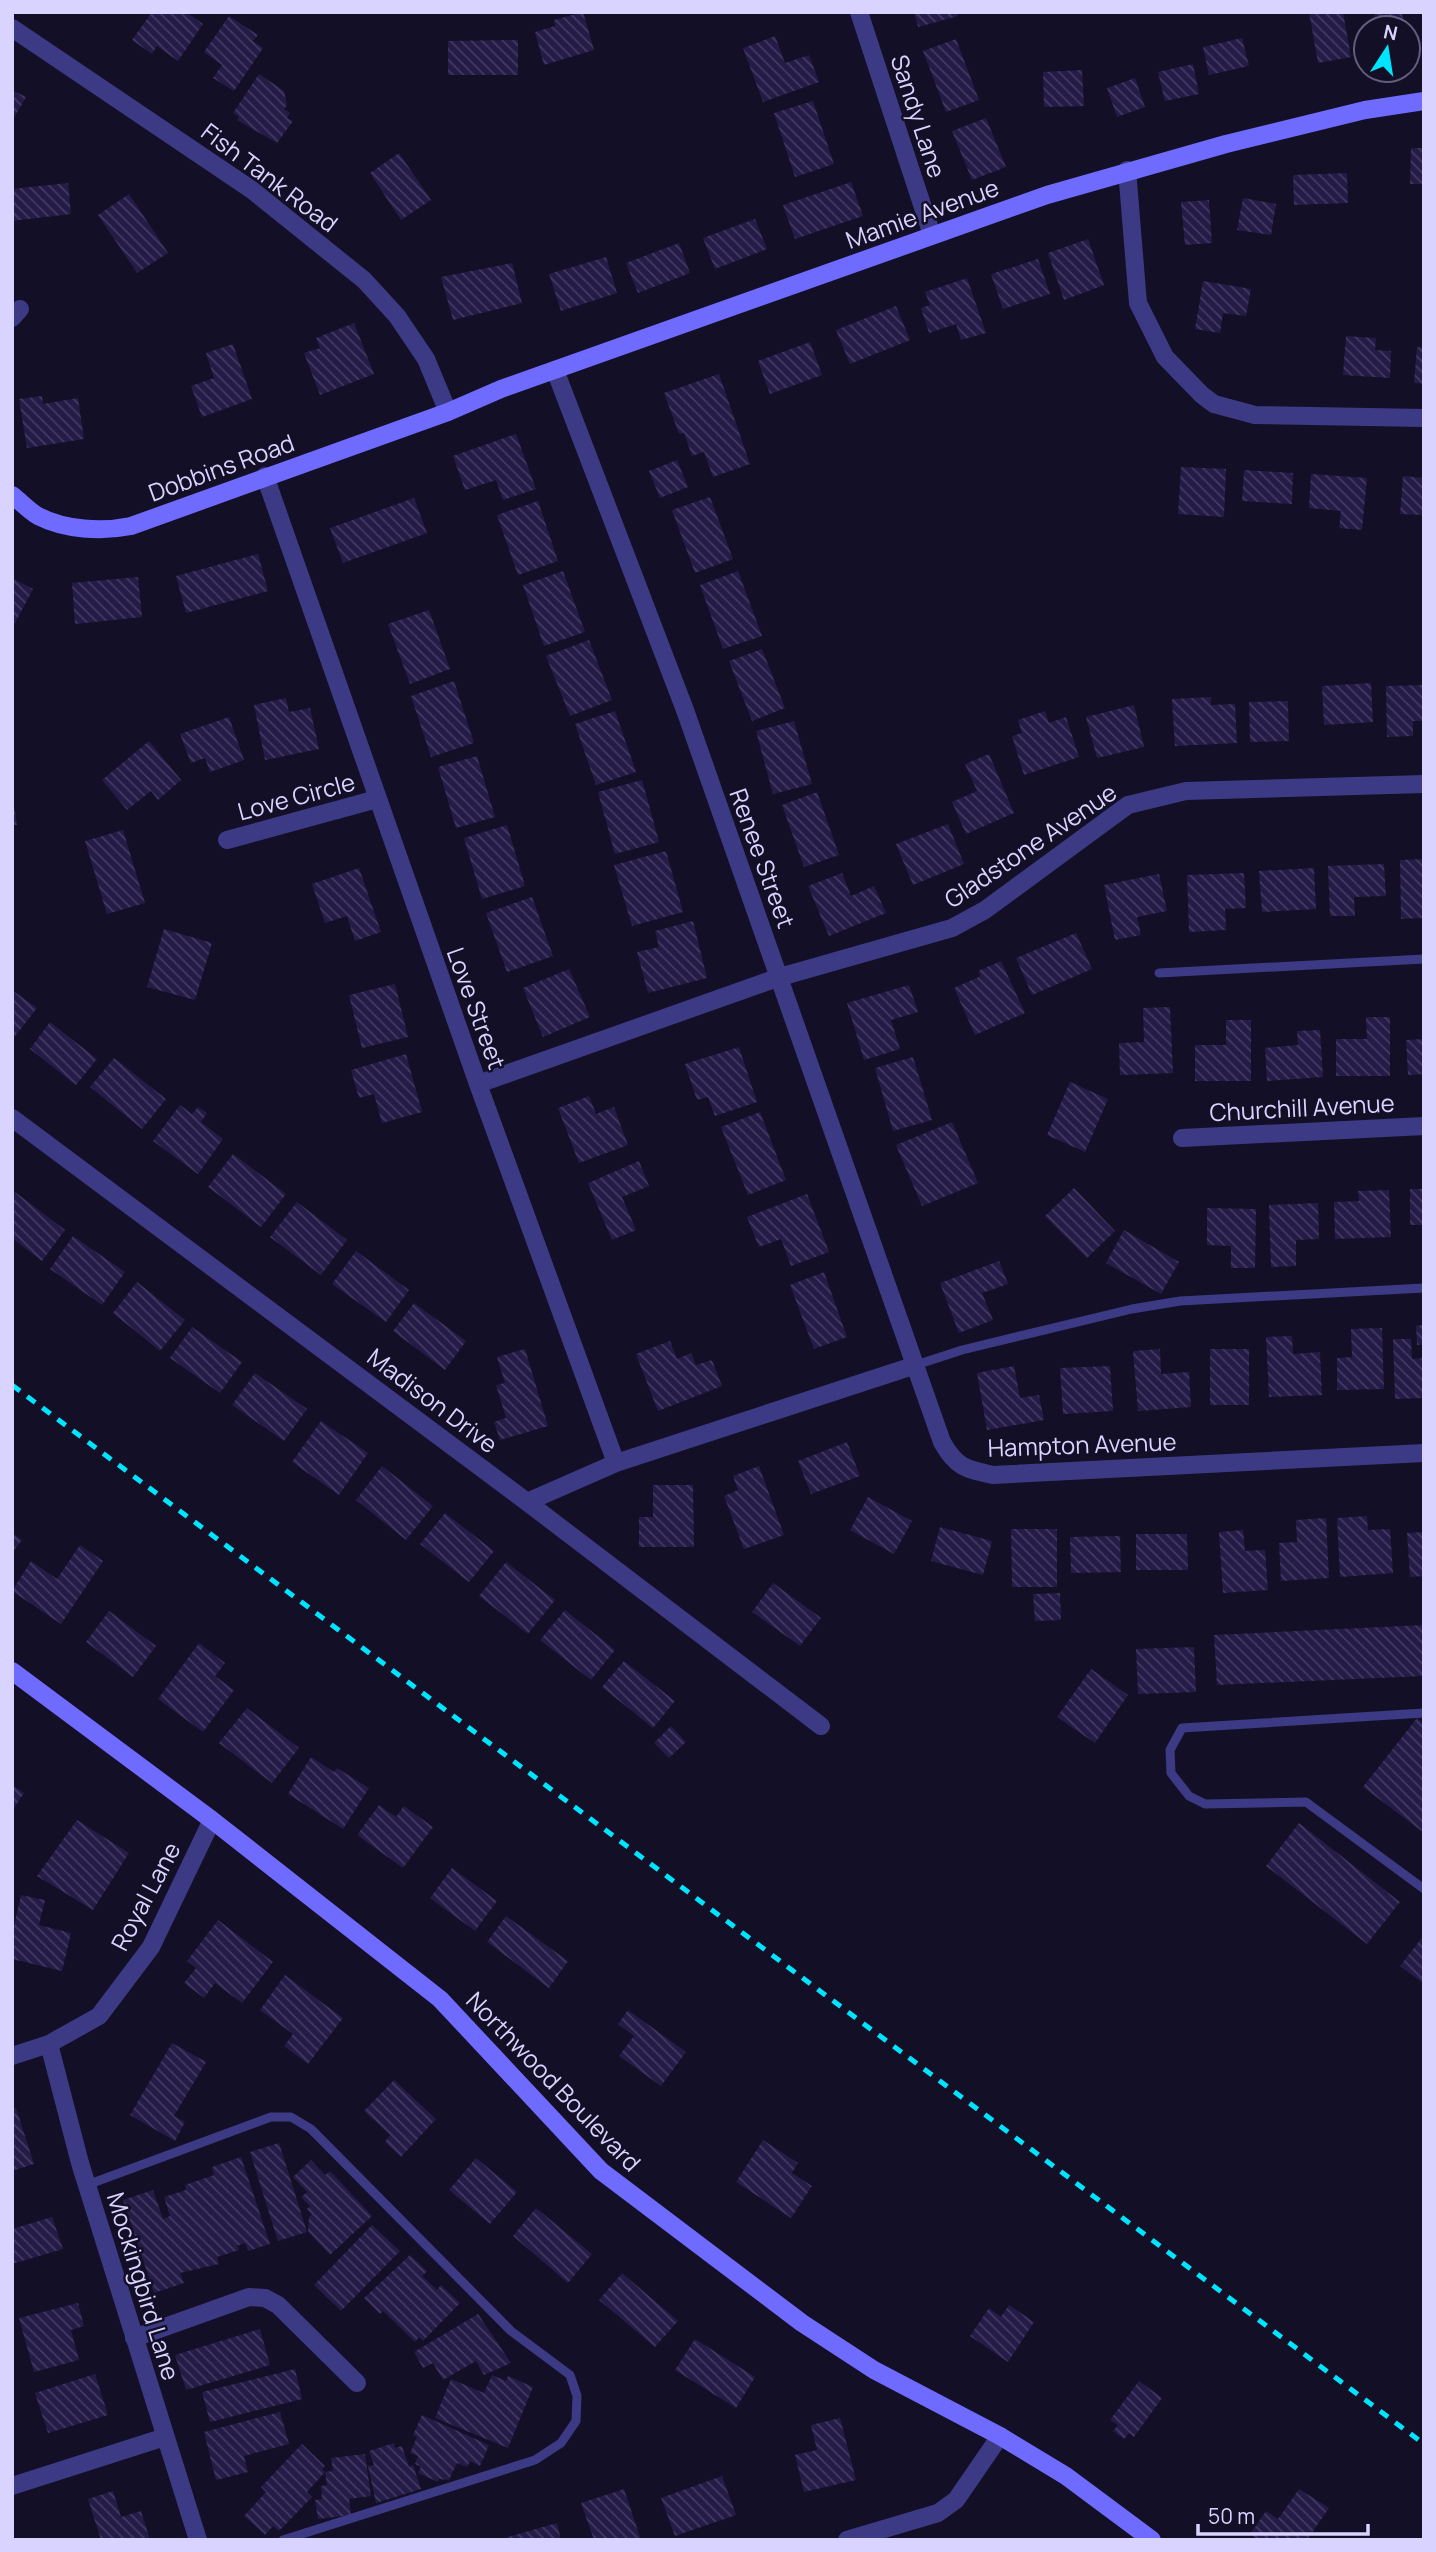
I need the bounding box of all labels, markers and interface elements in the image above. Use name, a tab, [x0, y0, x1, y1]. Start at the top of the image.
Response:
north arrow	[1352, 14, 1422, 84]
text: N	[1381, 18, 1400, 47]
street label: Sandy Lane	[884, 50, 954, 182]
street label: Fish Tank Road	[195, 115, 345, 239]
street label: Mamie Avenue	[841, 170, 1003, 256]
street label: Dobbins Road	[144, 425, 298, 509]
street label: Love Circle	[234, 764, 358, 828]
street label: Gladstone Avenue	[937, 775, 1123, 915]
street label: Renee Street	[722, 784, 804, 932]
street label: Love Street	[440, 943, 514, 1073]
street label: Churchill Avenue	[1209, 1086, 1395, 1128]
street label: Madison Drive	[361, 1340, 505, 1460]
street label: Hampton Avenue	[987, 1424, 1177, 1464]
street label: Royal Lane	[103, 1836, 187, 1956]
street label: Northwood Boulevard	[459, 1984, 649, 2178]
street label: Mockingbird Lane	[100, 2188, 188, 2384]
scale bar	[1198, 2492, 1368, 2536]
text: 50 m	[1208, 2502, 1255, 2530]

